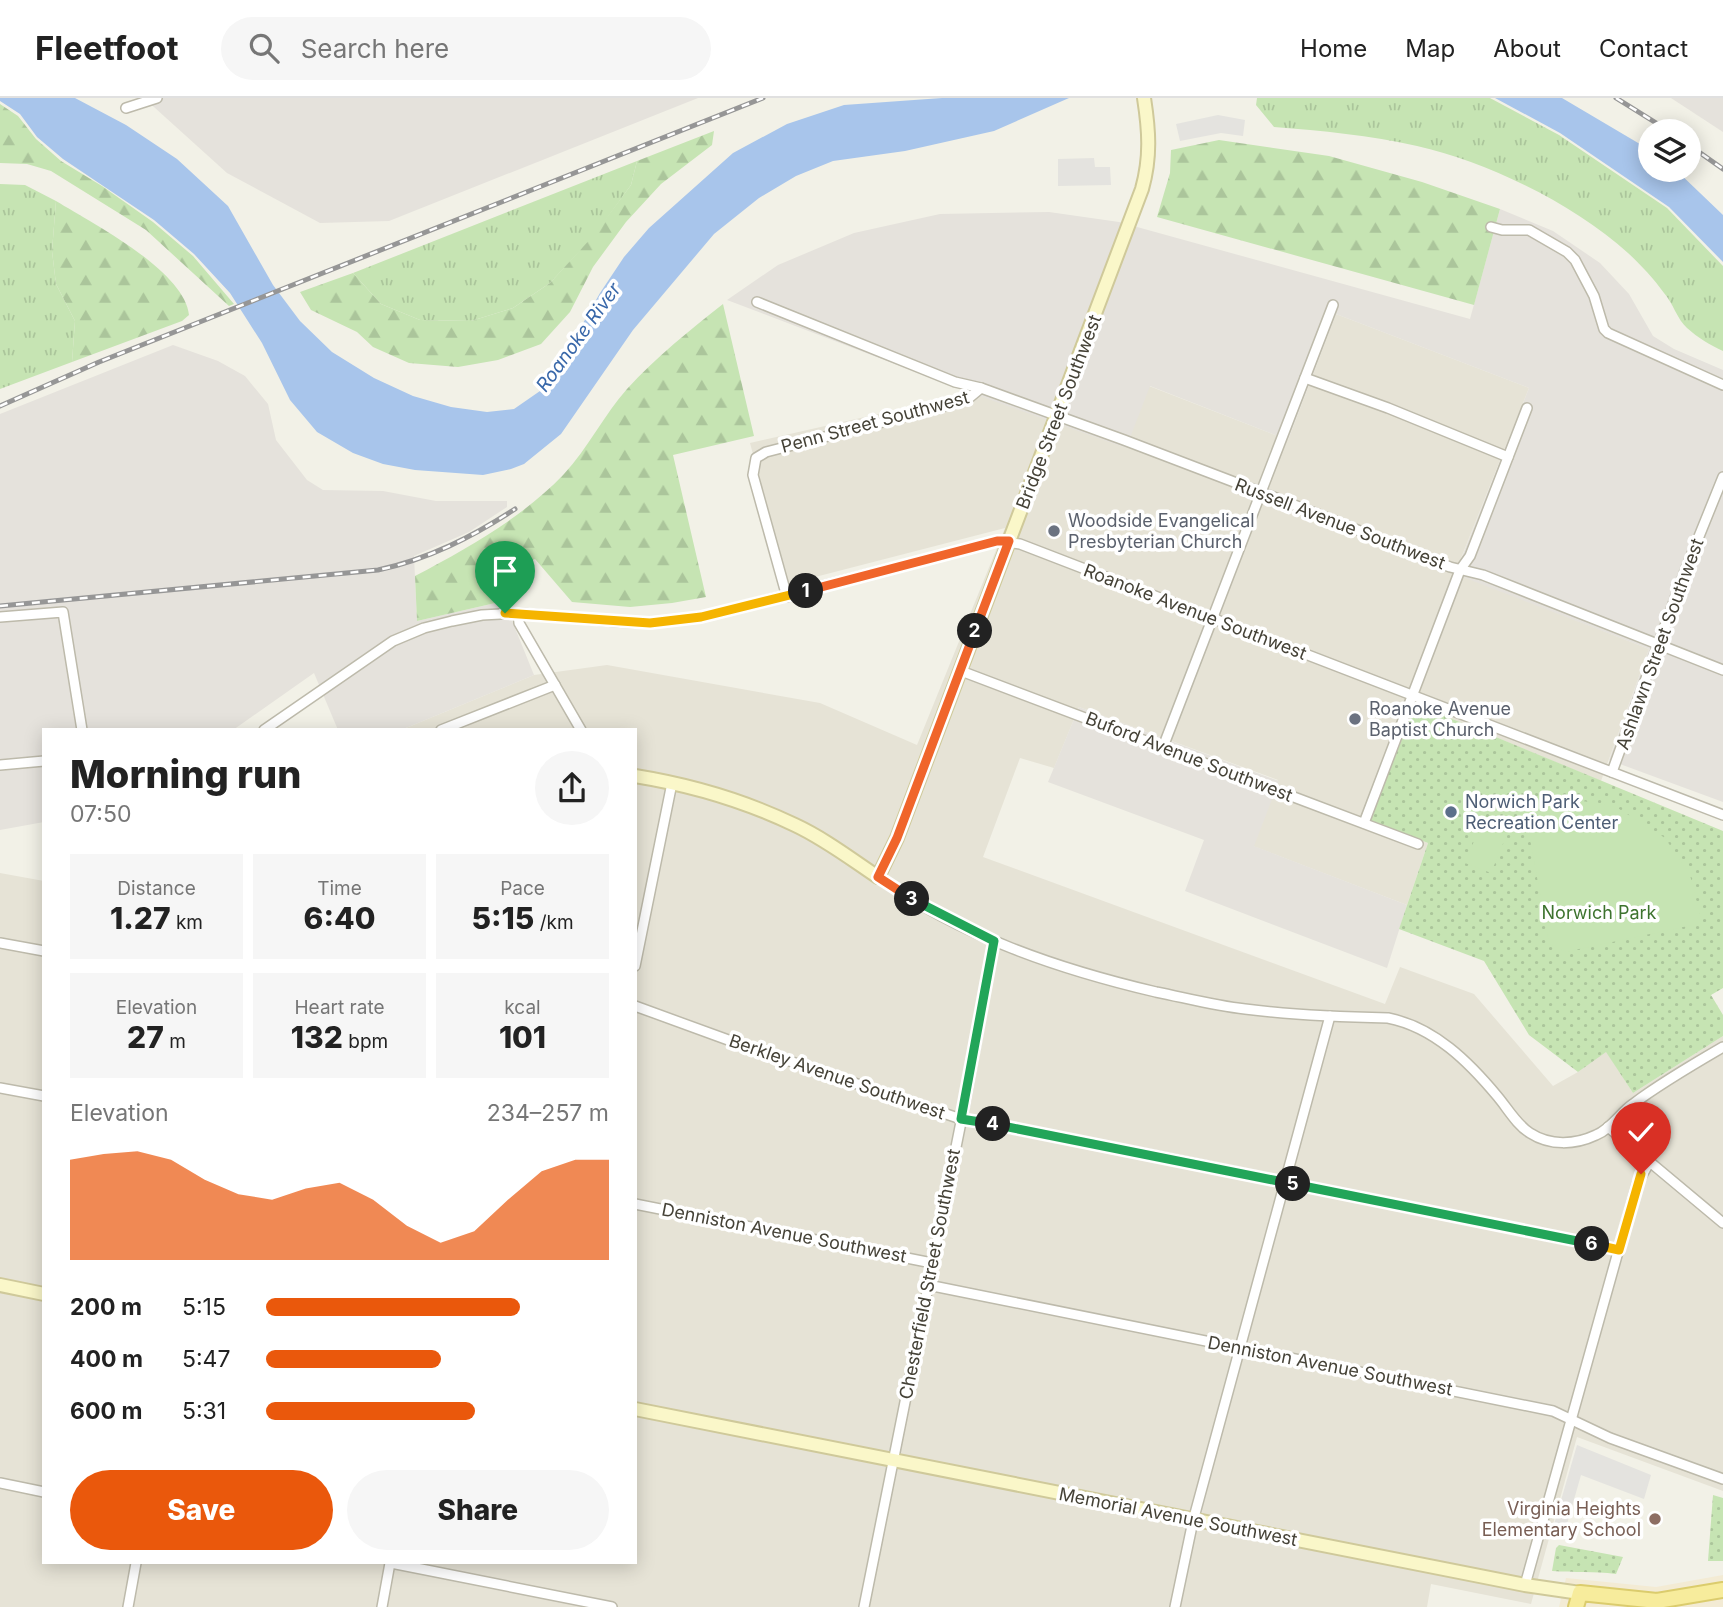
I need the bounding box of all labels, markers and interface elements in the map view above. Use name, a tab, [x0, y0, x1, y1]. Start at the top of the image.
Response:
search box	[221, 17, 711, 80]
text: Fleetfoot	[35, 28, 179, 68]
icon: search	[245, 29, 283, 67]
text: Search here	[301, 33, 449, 64]
text: Home	[1300, 34, 1367, 63]
text: Map	[1405, 34, 1455, 63]
text: About	[1493, 34, 1561, 63]
text: Contact	[1599, 34, 1688, 63]
map controls	[1638, 119, 1701, 182]
button: layers	[1638, 119, 1701, 182]
water label: Roanoke River	[531, 278, 626, 396]
street label: Bridge Street Southwest	[1012, 312, 1105, 512]
street label: Penn Street Southwest	[779, 386, 971, 457]
street label: Russell Avenue Southwest	[1232, 474, 1448, 573]
place label: Woodside Evangelical Presbyterian Church	[1068, 510, 1255, 552]
marker: Woodside Evangelical Presbyterian Church	[1046, 523, 1062, 539]
street label: Ashlawn Street Southwest	[1612, 535, 1708, 752]
pin	[475, 541, 535, 613]
icon: arrive	[486, 552, 524, 590]
street label: Roanoke Avenue Southwest	[1081, 559, 1310, 664]
pin: 1	[788, 574, 824, 608]
text: 1	[801, 579, 810, 602]
pin: 2	[958, 614, 992, 648]
text: 2	[969, 619, 980, 642]
place label: Roanoke Avenue Baptist Church	[1369, 698, 1511, 740]
street label: Buford Avenue Southwest	[1083, 707, 1296, 806]
marker: Roanoke Avenue Baptist Church	[1347, 711, 1363, 727]
text: Morning run	[70, 751, 301, 797]
button: share	[535, 751, 609, 825]
place label: Norwich Park Recreation Center	[1465, 791, 1619, 833]
text: 07:50	[70, 800, 131, 828]
marker: Norwich Park Recreation Center	[1443, 804, 1459, 820]
text: Distance	[117, 877, 196, 900]
text: Time	[317, 877, 362, 900]
text: Pace	[500, 877, 545, 900]
pin: 3	[894, 882, 930, 916]
text: 3	[905, 887, 918, 910]
text: 1.27	[110, 900, 171, 936]
text: 6:40	[304, 900, 375, 936]
text: 5:15	[471, 900, 534, 936]
park label: Norwich Park	[1542, 902, 1657, 923]
text: km	[171, 911, 203, 934]
text: /km	[534, 911, 574, 934]
text: Elevation	[116, 996, 197, 1019]
text: Heart rate	[295, 996, 385, 1019]
text: kcal	[504, 996, 541, 1019]
text: 27	[127, 1019, 164, 1055]
text: 132	[291, 1019, 343, 1055]
text: 101	[499, 1019, 546, 1055]
text: m	[164, 1030, 186, 1053]
text: bpm	[343, 1030, 388, 1053]
street label: Berkley Avenue Southwest	[726, 1030, 948, 1123]
text: Elevation	[70, 1099, 169, 1127]
text: 234–257 m	[487, 1099, 609, 1127]
pin	[1611, 1102, 1671, 1174]
pin: 4	[976, 1107, 1010, 1142]
text: 4	[986, 1112, 999, 1135]
icon: check	[1622, 1113, 1660, 1151]
street label: Chesterfield Street Southwest	[895, 1147, 964, 1401]
pin: 5	[1276, 1166, 1310, 1202]
text: 5	[1286, 1172, 1299, 1195]
street label: Denniston Avenue Southwest	[660, 1198, 908, 1267]
pin: 6	[1574, 1226, 1610, 1262]
text: 6	[1585, 1232, 1598, 1255]
text: 200 m	[70, 1293, 142, 1321]
text: 5:15	[182, 1293, 226, 1321]
street label: Denniston Avenue Southwest	[1206, 1331, 1454, 1400]
text: 400 m	[70, 1345, 143, 1373]
text: 5:47	[182, 1345, 230, 1373]
text: 600 m	[70, 1397, 142, 1425]
text: 5:31	[182, 1397, 226, 1425]
button: Save	[70, 1470, 333, 1550]
button: Share	[347, 1470, 609, 1550]
street label: Memorial Avenue Southwest	[1057, 1483, 1299, 1550]
place label: Virginia Heights Elementary School	[1482, 1498, 1641, 1540]
marker: Virginia Heights Elementary School	[1647, 1511, 1663, 1527]

